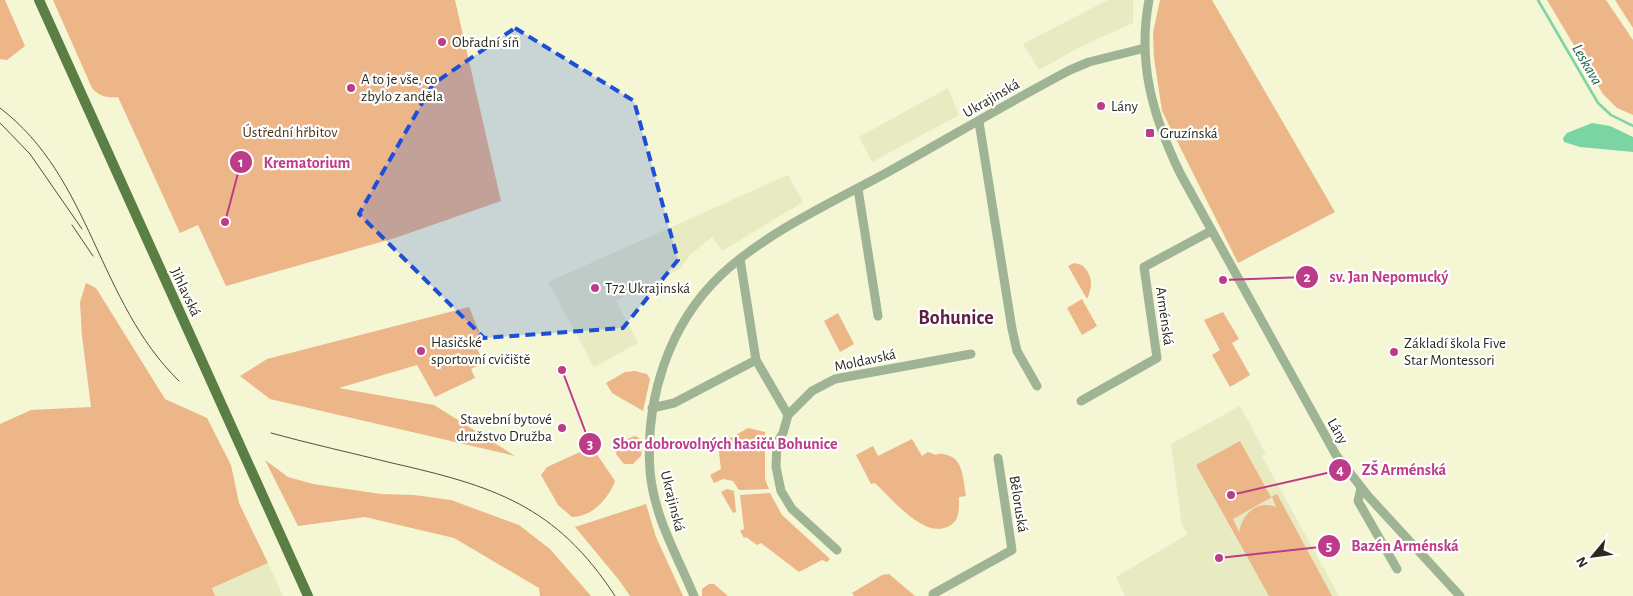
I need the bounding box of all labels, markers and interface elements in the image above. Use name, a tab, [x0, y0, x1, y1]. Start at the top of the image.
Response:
place label: Obřadní síň	[452, 35, 519, 50]
marker: Obřadní síň	[436, 36, 448, 48]
water label: Leskava	[1569, 41, 1605, 88]
place label: A to je vše, co zbylo z anděla	[361, 72, 443, 104]
street label: Ukrajinská	[961, 76, 1022, 120]
marker: A to je vše, co zbylo z anděla	[345, 82, 357, 94]
place label: Lány	[1111, 99, 1138, 114]
marker: Lány	[1095, 100, 1107, 112]
park label: Ústřední hřbitov	[242, 123, 338, 140]
place label: Gruzínská	[1160, 126, 1218, 141]
marker: Gruzínská	[1144, 127, 1156, 139]
callout: Krematorium	[228, 147, 360, 178]
text: 1	[238, 155, 244, 170]
text: Krematorium	[264, 155, 351, 171]
callout: sv. Jan Nepomucký	[1295, 261, 1458, 292]
street label: Jihlavská	[168, 266, 203, 319]
text: sv. Jan Nepomucký	[1330, 269, 1449, 286]
text: 2	[1303, 270, 1311, 285]
place label: T72 Ukrajinská	[605, 281, 690, 296]
marker: T72 Ukrajinská	[589, 282, 601, 294]
street label: Arménská	[1153, 286, 1176, 346]
district label: Bohunice	[918, 308, 994, 328]
place label: Hasičské sportovní cvičiště	[431, 335, 530, 367]
place label: Základí škola Five Star Montessori	[1404, 336, 1506, 368]
marker: Hasičské sportovní cvičiště	[415, 345, 427, 357]
marker: Základí škola Five Star Montessori	[1388, 346, 1400, 358]
street label: Moldavská	[833, 347, 897, 374]
place label: Stavební bytové družstvo Družba	[456, 412, 552, 444]
street label: Lány	[1324, 416, 1351, 447]
marker: Stavební bytové družstvo Družba	[556, 422, 568, 434]
callout: Sbor dobrovolných hasičů Bohunice	[577, 428, 847, 459]
text: Sbor dobrovolných hasičů Bohunice	[612, 436, 838, 453]
text: 3	[587, 437, 593, 452]
callout: ZŠ Arménská	[1327, 454, 1457, 485]
text: ZŠ Arménská	[1362, 460, 1447, 478]
text: 4	[1336, 463, 1344, 478]
street label: Ukrajinská	[658, 469, 687, 533]
street label: Běloruská	[1007, 475, 1030, 534]
callout: Bazén Arménská	[1317, 530, 1469, 561]
north arrow	[1568, 531, 1618, 581]
text: Bazén Arménská	[1351, 538, 1459, 554]
text: 5	[1326, 539, 1332, 554]
text: N	[1574, 554, 1591, 569]

